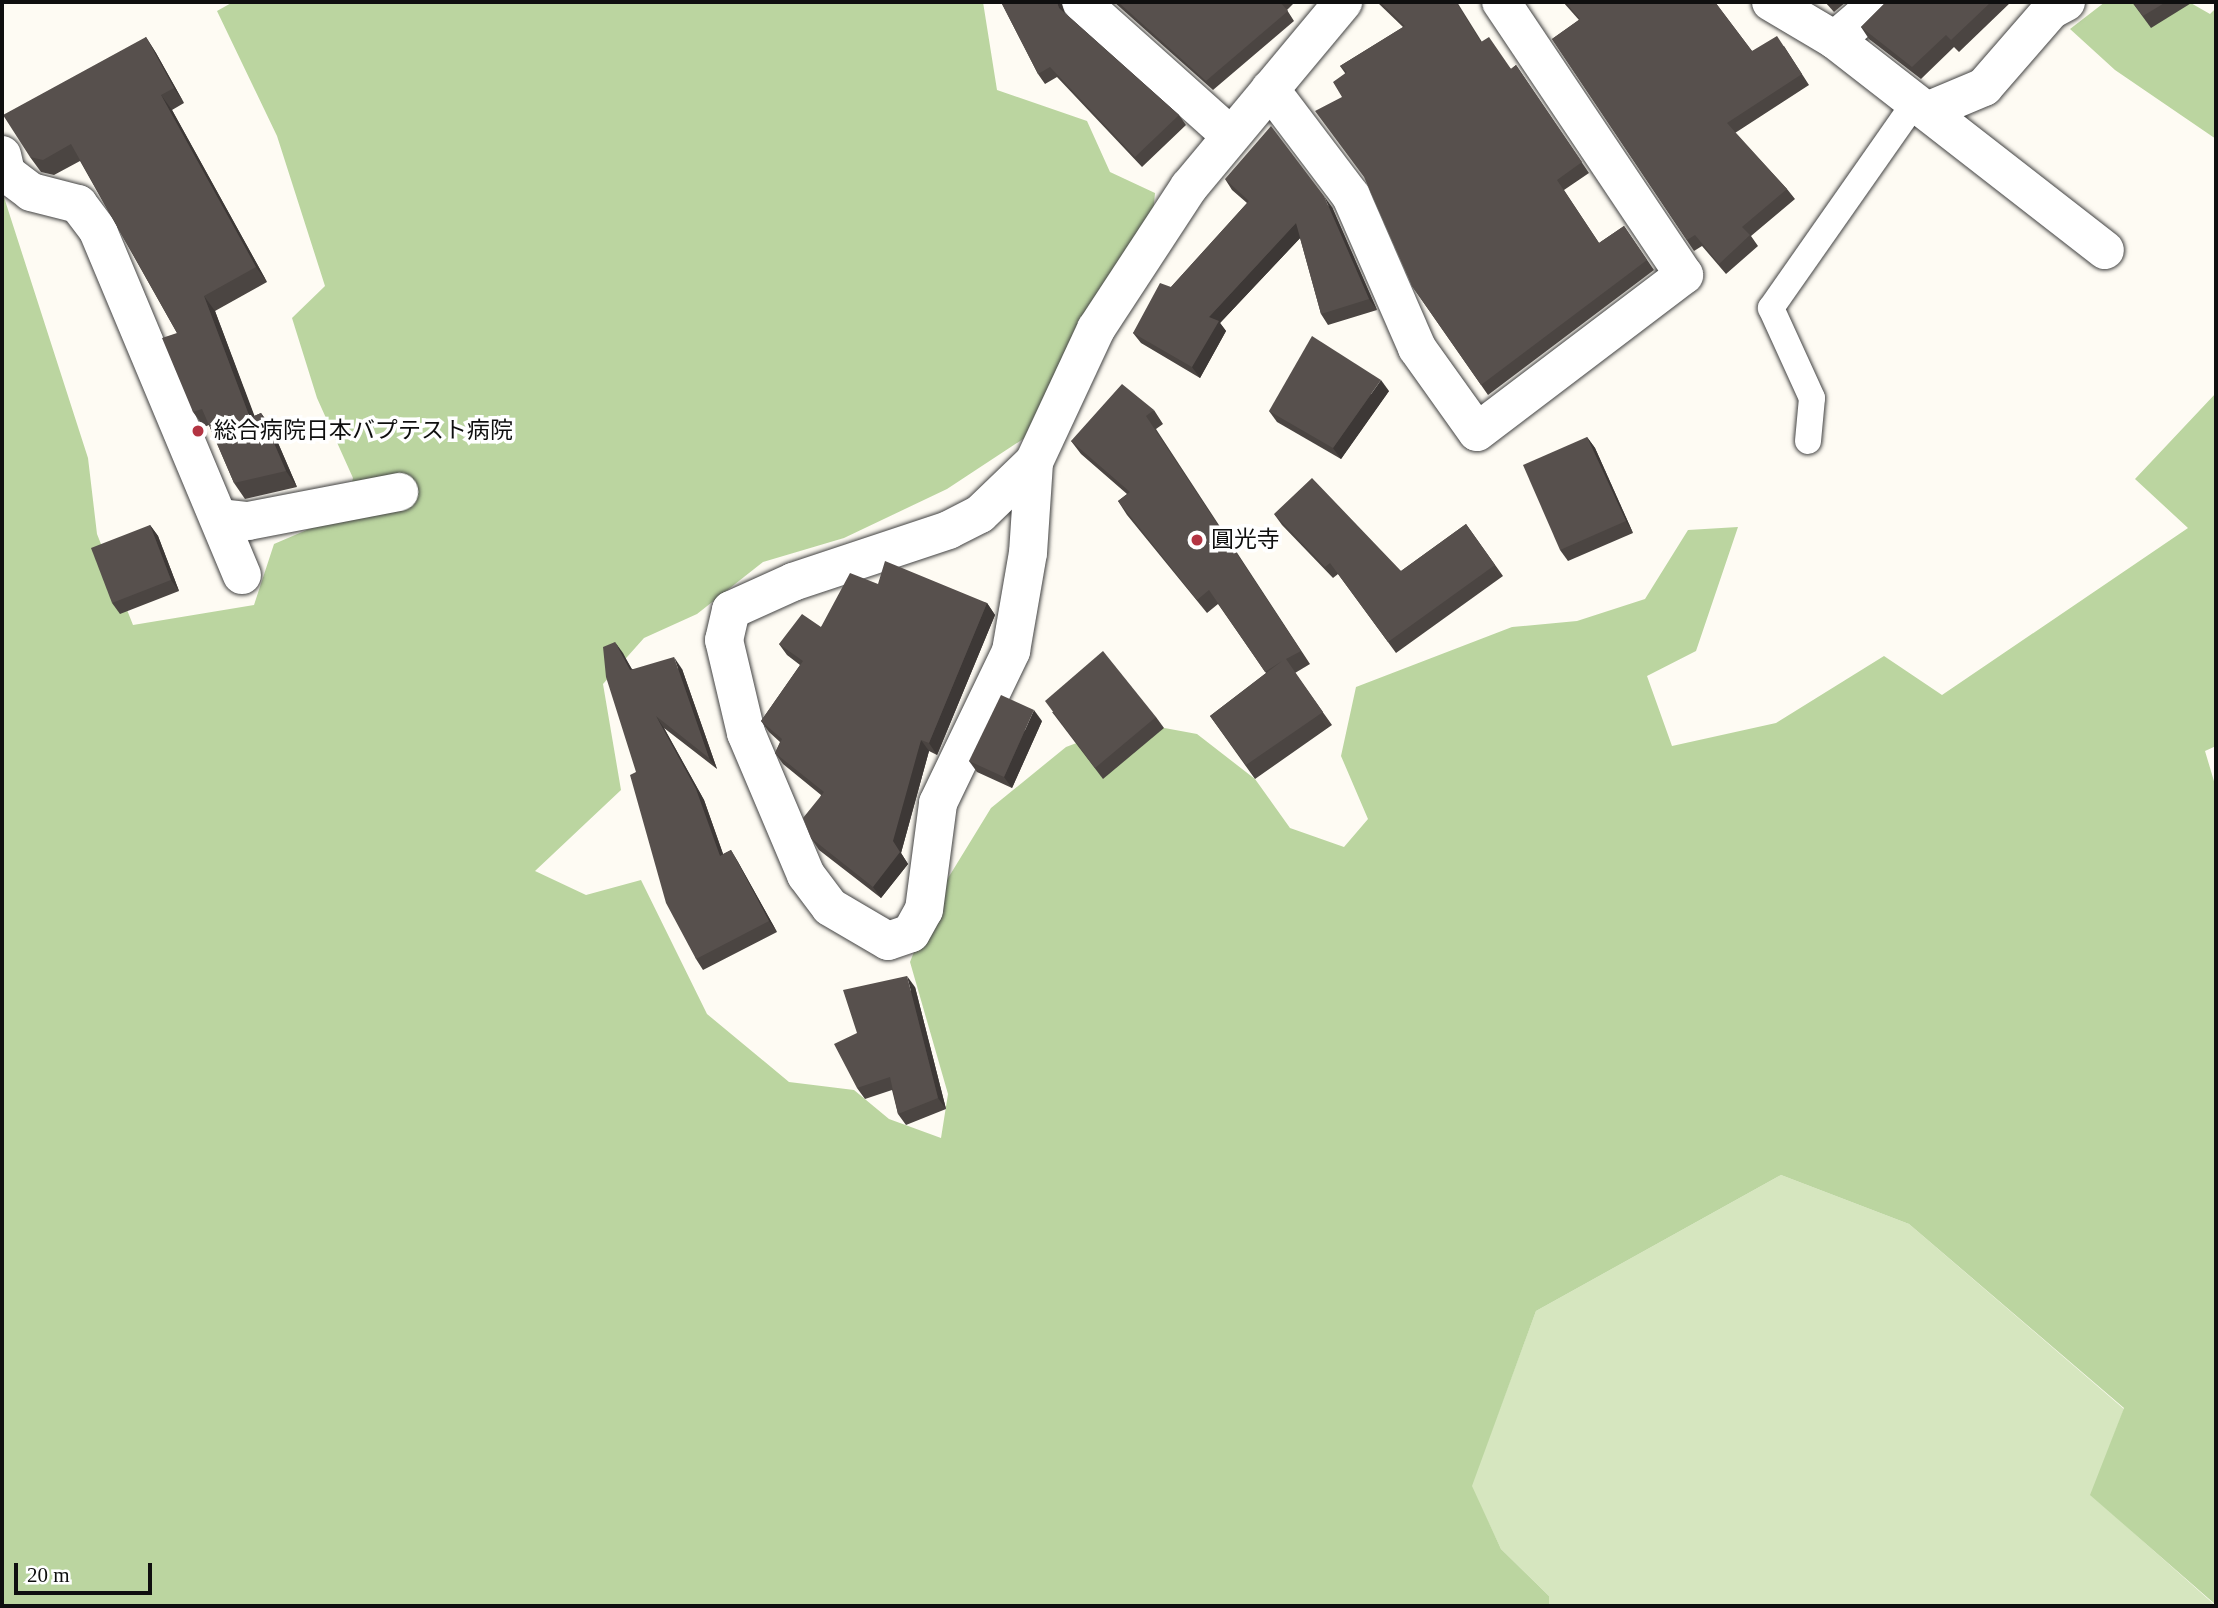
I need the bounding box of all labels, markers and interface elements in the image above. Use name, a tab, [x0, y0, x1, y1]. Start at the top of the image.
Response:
place label: 総合病院日本バプテスト病院	[214, 417, 513, 445]
marker: 総合病院日本バプテスト病院	[188, 421, 208, 441]
place label: 圓光寺	[1211, 526, 1280, 554]
marker: 圓光寺	[1189, 532, 1205, 548]
scale bar	[18, 1548, 156, 1592]
text: 20 m	[27, 1563, 70, 1587]

